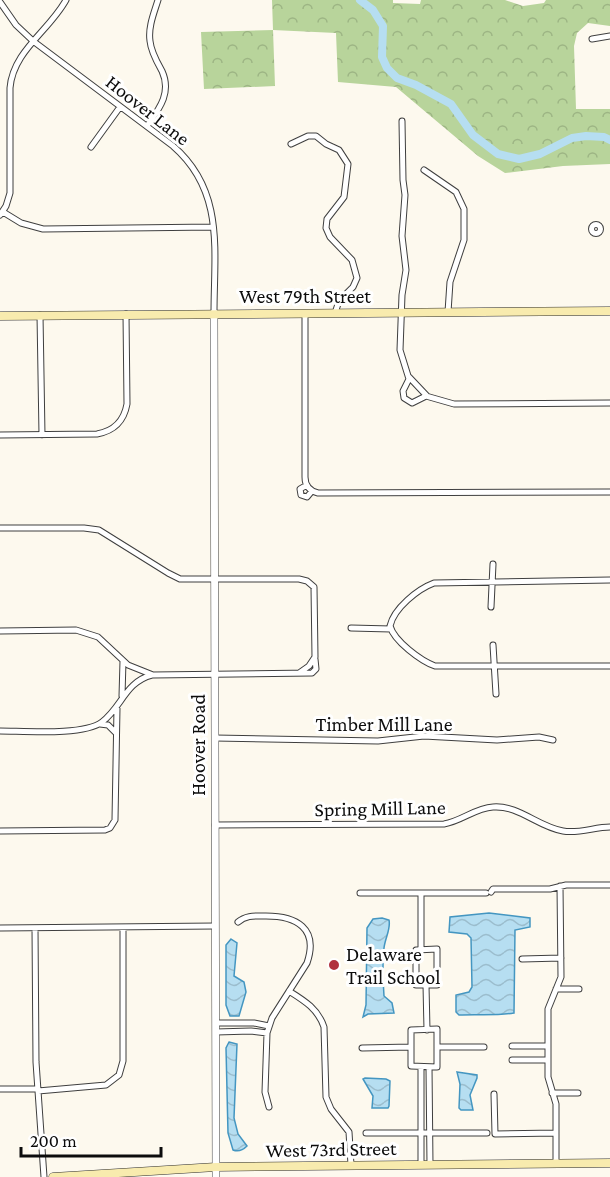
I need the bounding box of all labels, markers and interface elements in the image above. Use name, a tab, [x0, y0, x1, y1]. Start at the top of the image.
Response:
street label: Hoover Lane	[102, 70, 194, 150]
street label: West 79th Street	[239, 285, 371, 307]
street label: Hoover Road	[187, 693, 209, 796]
street label: Timber Mill Lane	[316, 713, 453, 735]
street label: Spring Mill Lane	[314, 796, 446, 821]
place label: Delaware Trail School	[346, 943, 441, 988]
marker: Delaware Trail School	[327, 958, 341, 972]
scale bar	[21, 1120, 160, 1158]
text: 200 m	[30, 1131, 77, 1151]
street label: West 73rd Street	[265, 1137, 397, 1161]

